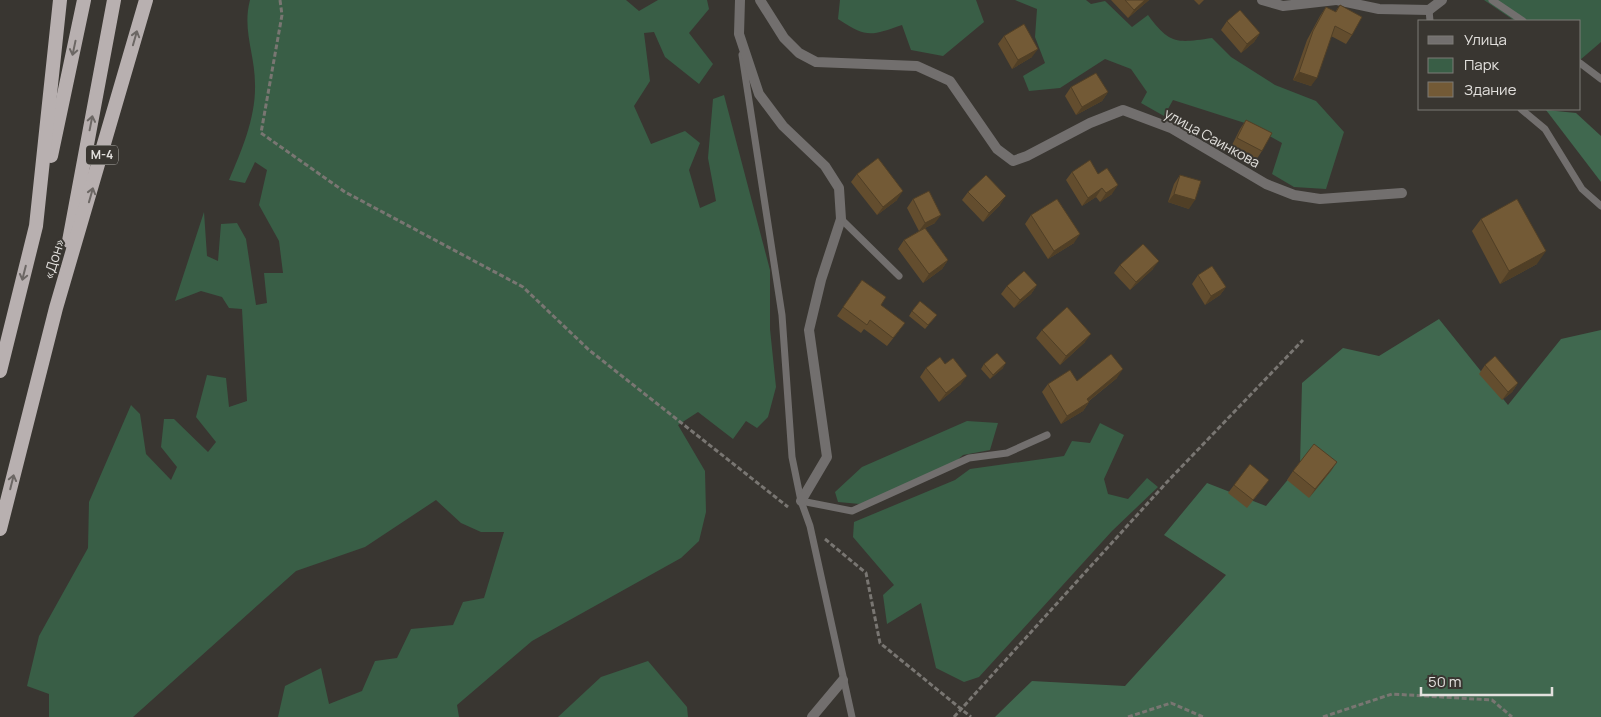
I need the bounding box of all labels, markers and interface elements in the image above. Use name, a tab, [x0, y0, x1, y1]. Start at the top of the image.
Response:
legend	[1418, 20, 1581, 110]
text: Улица	[1464, 29, 1507, 50]
one-way arrow	[130, 31, 140, 47]
one-way arrow	[68, 39, 78, 55]
text: Парк	[1464, 54, 1500, 75]
text: Здание	[1464, 79, 1517, 100]
street label: улица Саинкова	[1161, 103, 1264, 172]
one-way arrow	[86, 115, 96, 131]
road number: М-4	[86, 146, 118, 164]
one-way arrow	[86, 187, 96, 203]
street label: «Дон»	[38, 236, 69, 282]
one-way arrow	[19, 264, 28, 280]
one-way arrow	[8, 474, 17, 490]
scale bar	[1421, 664, 1552, 696]
text: 50 m	[1428, 671, 1462, 692]

